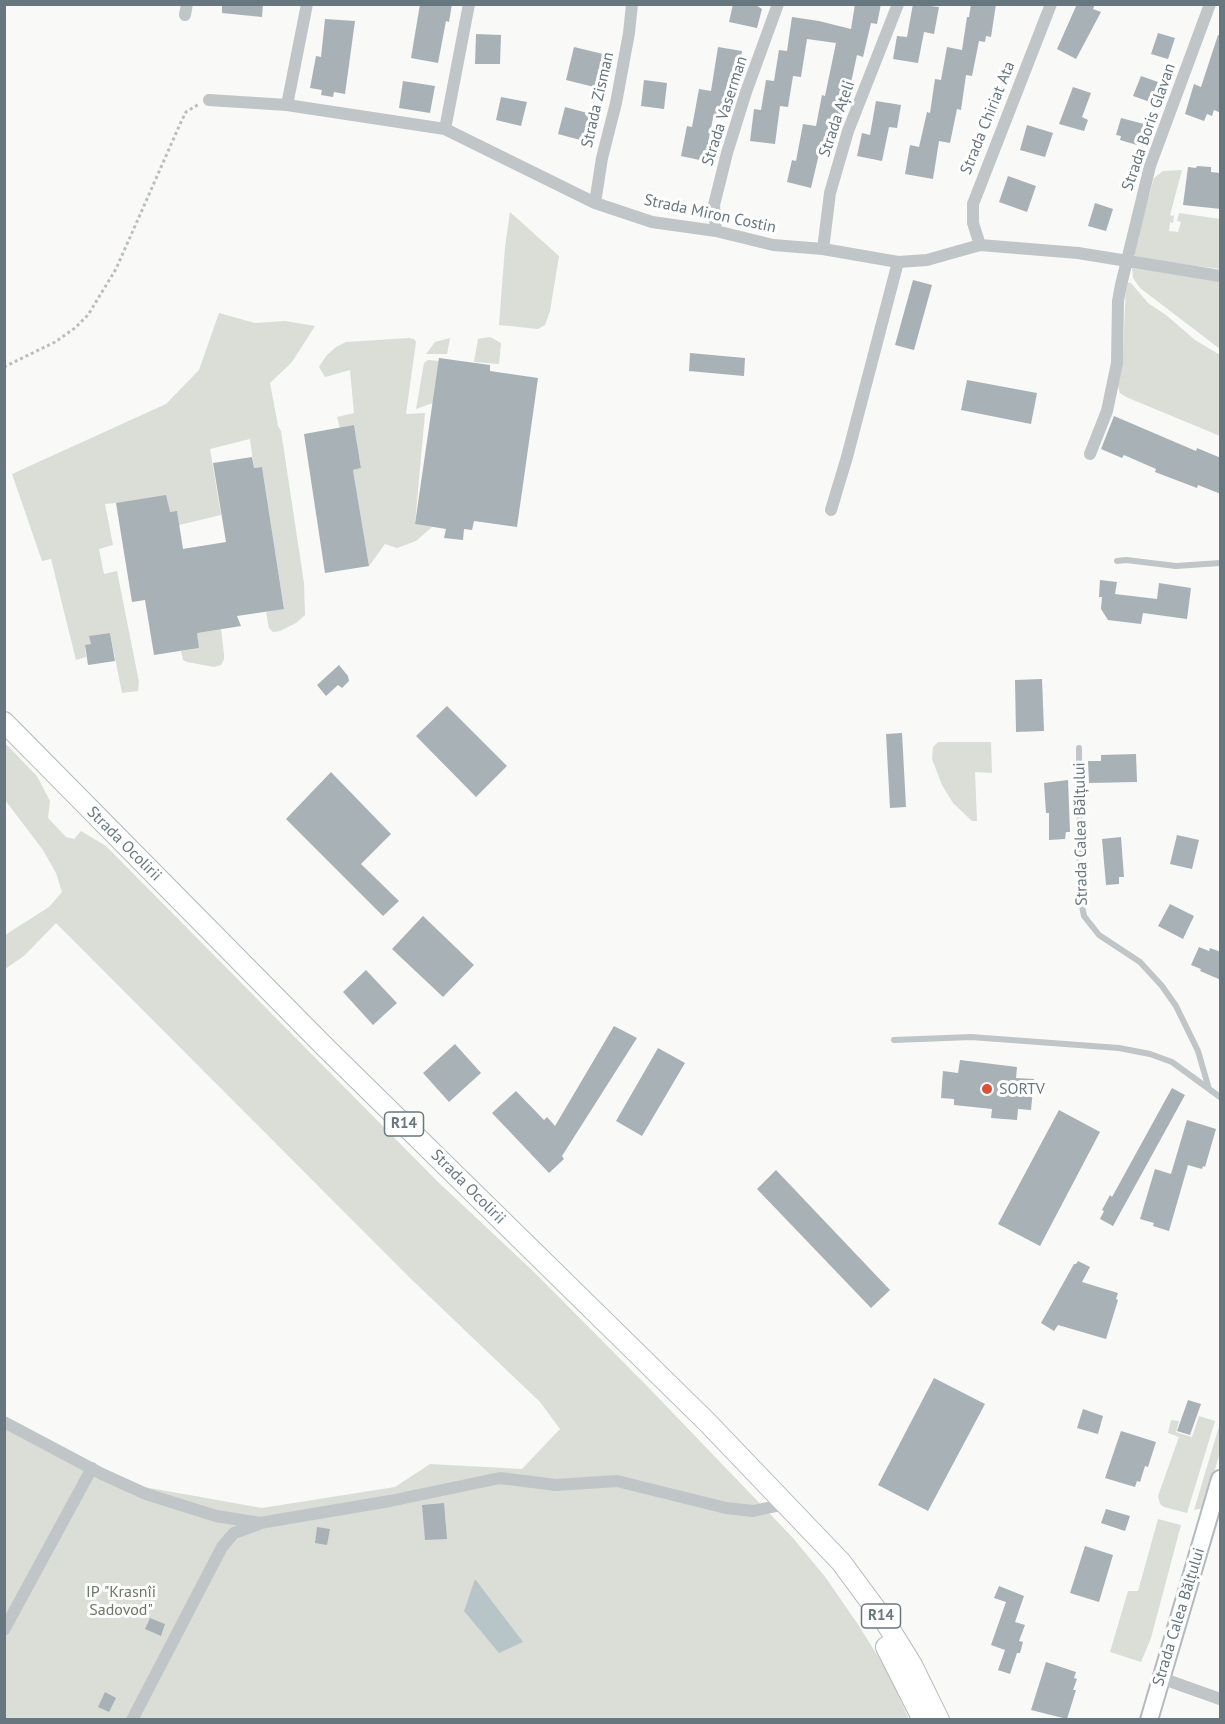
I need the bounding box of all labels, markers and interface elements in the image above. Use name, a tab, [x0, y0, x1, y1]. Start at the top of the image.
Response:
street label: Strada Zisman	[578, 50, 618, 150]
street label: Strada Vaserman	[698, 54, 752, 168]
street label: Strada Chiriat Ata	[957, 59, 1019, 177]
street label: Strada Boris Glavan	[1118, 61, 1180, 193]
street label: Strada Ațeli	[815, 78, 859, 160]
street label: Strada Miron Costin	[642, 191, 778, 237]
street label: Strada Calea Bălțului	[1070, 762, 1092, 906]
street label: Strada Ocolirii	[83, 803, 165, 885]
place label: SORTV	[999, 1079, 1045, 1099]
marker: SORTV	[980, 1082, 994, 1096]
road number: R14	[384, 1112, 424, 1136]
street label: Strada Ocolirii	[427, 1146, 509, 1228]
street label: Strada Calea Bălțului	[1149, 1546, 1209, 1688]
park label: IP "Krasnîi Sadovod"	[86, 1582, 156, 1620]
road number: R14	[862, 1604, 900, 1628]

